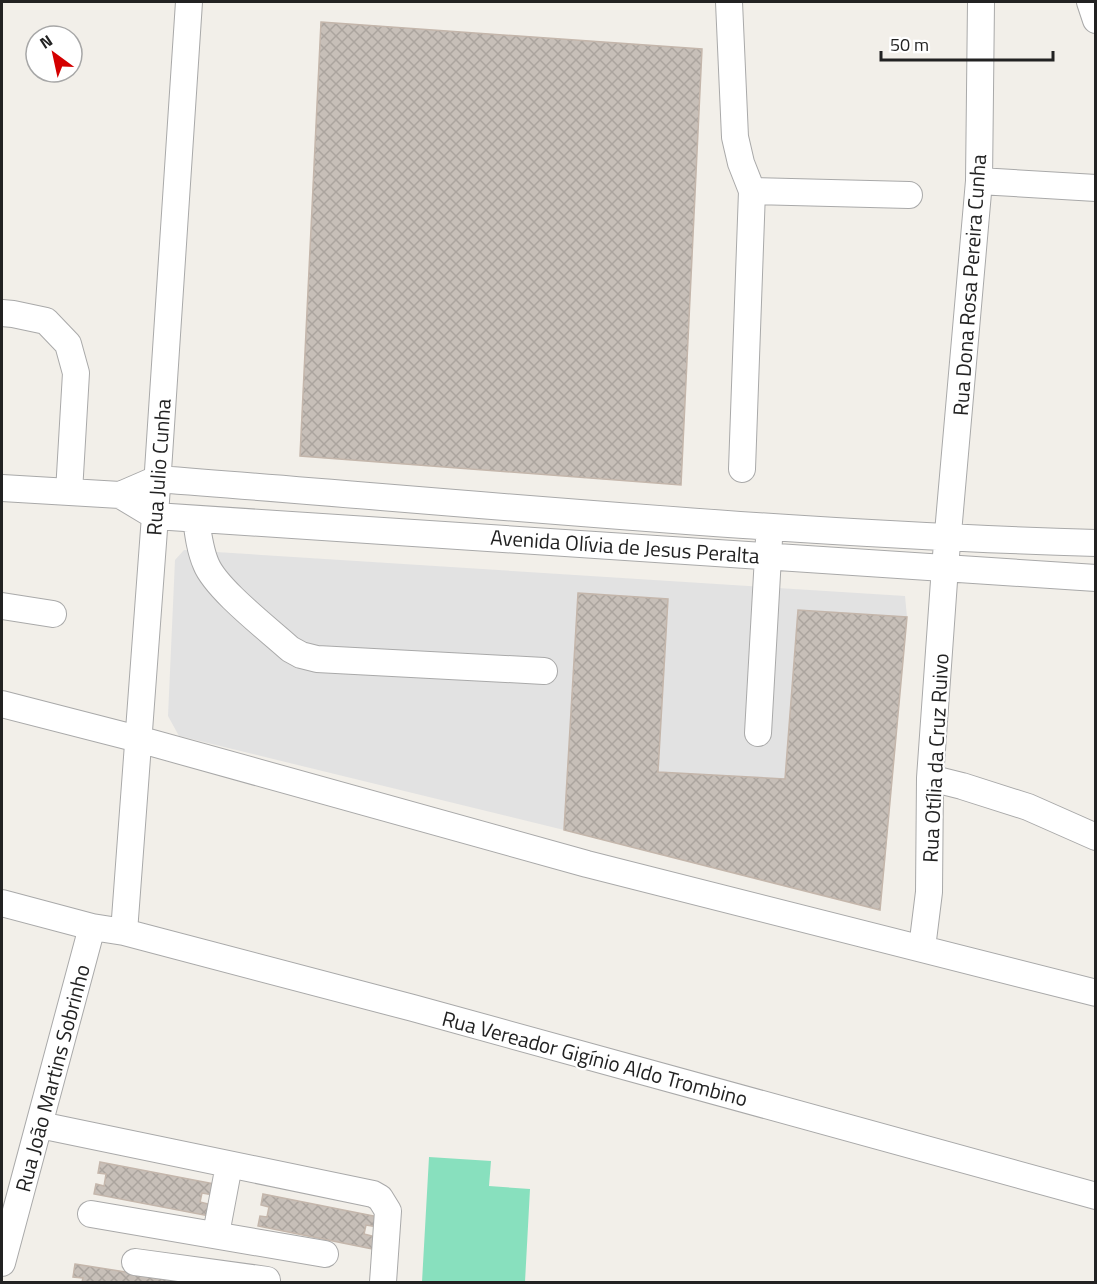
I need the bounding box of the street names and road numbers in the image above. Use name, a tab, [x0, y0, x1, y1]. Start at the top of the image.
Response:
street label: Rua Dona Rosa Pereira Cunha	[944, 153, 994, 417]
street label: Rua Julio Cunha	[137, 397, 179, 536]
street label: Avenida Olívia de Jesus Peralta	[489, 521, 761, 571]
street label: Rua Otília da Cruz Ruivo	[914, 653, 956, 863]
street label: Rua João Martins Sobrinho	[6, 961, 98, 1195]
street label: Rua Vereador Gigínio Aldo Trombino	[439, 1002, 751, 1114]

